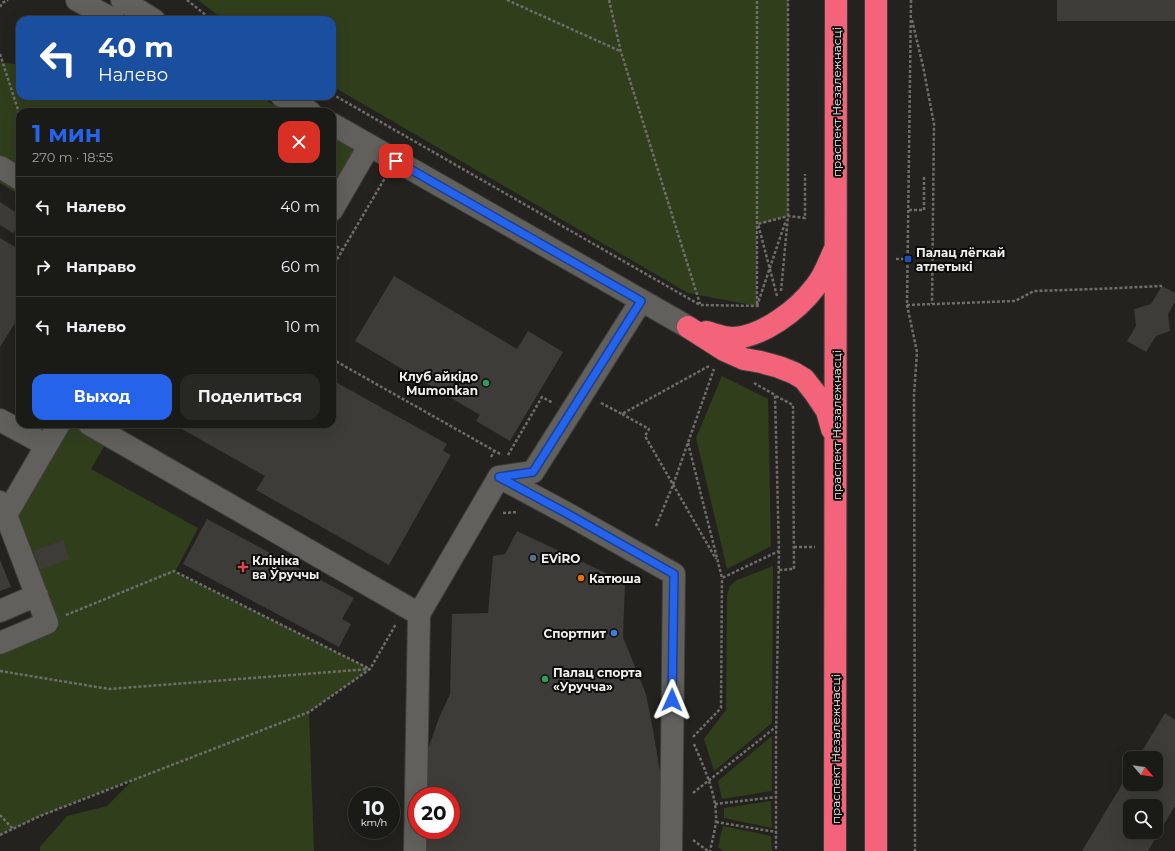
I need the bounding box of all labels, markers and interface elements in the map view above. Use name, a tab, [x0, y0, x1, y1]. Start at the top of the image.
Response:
street label: праспект Незалежнасці	[829, 27, 844, 177]
text: 40 m	[98, 30, 174, 64]
icon: left	[32, 32, 84, 84]
text: Налево	[98, 64, 168, 86]
text: 1 мин	[32, 119, 101, 148]
button: close	[278, 121, 320, 163]
pin	[379, 144, 413, 178]
text: 270 m · 18:55	[32, 149, 113, 165]
icon: arrive	[385, 150, 407, 172]
icon: left	[32, 196, 54, 218]
text: Налево	[66, 197, 126, 216]
text: 40 m	[280, 197, 320, 216]
place label: Палац лёгкай атлетыкі	[916, 245, 1005, 274]
marker: Палац лёгкай атлетыкі	[903, 254, 913, 264]
icon: right	[32, 256, 54, 278]
text: Направо	[66, 257, 136, 276]
text: 60 m	[281, 257, 320, 276]
icon: left	[32, 316, 54, 338]
text: Налево	[66, 317, 126, 336]
text: 10 m	[285, 317, 320, 336]
street label: праспект Незалежнасці	[829, 350, 844, 500]
place label: Клуб айкідо Mumonkan	[399, 369, 478, 398]
button: Выход	[32, 374, 172, 420]
button: Поделиться	[180, 374, 320, 420]
marker: Клуб айкідо Mumonkan	[481, 378, 491, 388]
place label: EViRO	[541, 551, 580, 566]
place label: Клініка ва Ўруччы	[252, 553, 319, 582]
marker: EViRO	[528, 553, 538, 563]
marker: Клініка ва Ўруччы	[237, 561, 249, 573]
place label: Катюша	[589, 571, 641, 586]
marker: Катюша	[576, 573, 586, 583]
place label: Спортпит	[544, 626, 607, 641]
marker: Спортпит	[609, 628, 619, 638]
place label: Палац спорта «Уручча»	[553, 665, 642, 694]
marker: Палац спорта «Уручча»	[540, 674, 550, 684]
street label: праспект Незалежнасці	[828, 674, 843, 824]
position arrow	[651, 679, 693, 721]
north arrow	[1123, 751, 1163, 791]
map controls	[1123, 751, 1163, 839]
speed limit sign: 20	[408, 787, 460, 839]
text: 10	[363, 796, 385, 820]
button: search	[1123, 799, 1163, 839]
text: km/h	[361, 816, 387, 829]

